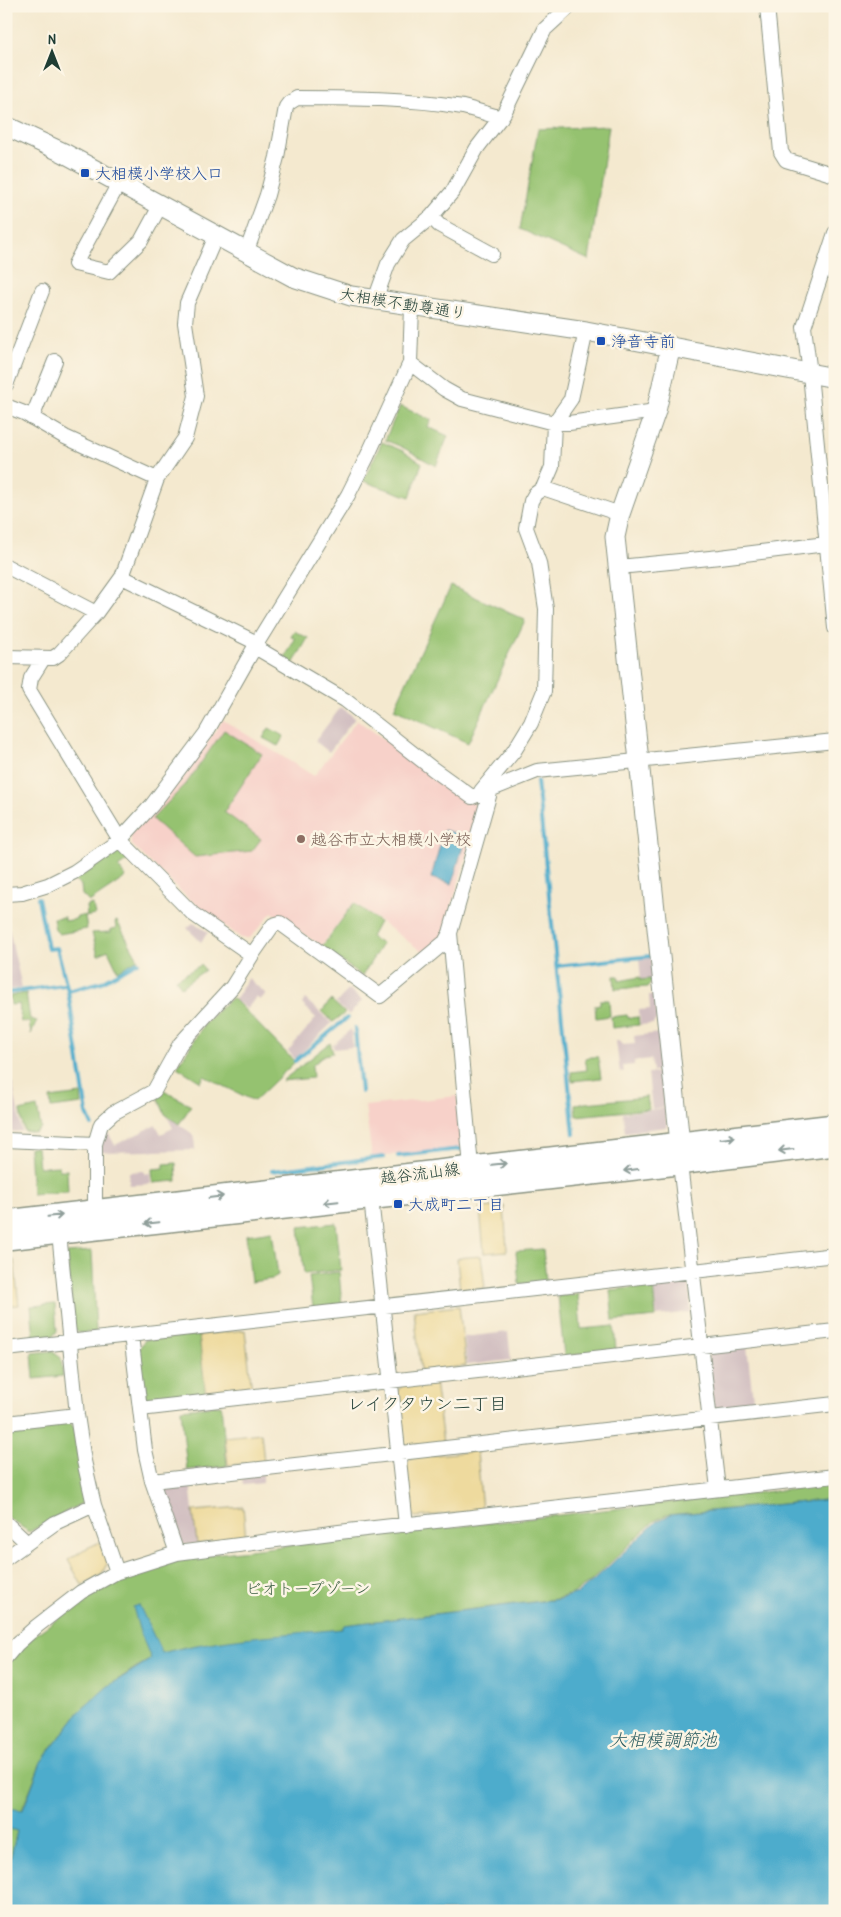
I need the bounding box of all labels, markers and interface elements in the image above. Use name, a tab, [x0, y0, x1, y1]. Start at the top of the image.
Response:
north arrow	[28, 28, 78, 78]
text: N	[48, 29, 56, 48]
place label: 大相模小学校入口	[95, 162, 223, 184]
marker: 大相模小学校入口	[79, 167, 91, 179]
street label: 大相模不動尊通り	[338, 282, 468, 324]
place label: 浄音寺前	[611, 330, 675, 352]
marker: 浄音寺前	[595, 335, 607, 347]
place label: 越谷市立大相模小学校	[311, 828, 471, 850]
marker: 越谷市立大相模小学校	[295, 833, 307, 845]
one-way arrow	[720, 1133, 736, 1143]
one-way arrow	[779, 1145, 795, 1155]
street label: 越谷流山線	[379, 1157, 461, 1189]
one-way arrow	[491, 1159, 507, 1169]
one-way arrow	[624, 1165, 640, 1175]
one-way arrow	[208, 1192, 224, 1202]
place label: 大成町二丁目	[408, 1193, 504, 1215]
one-way arrow	[323, 1197, 339, 1207]
marker: 大成町二丁目	[392, 1198, 404, 1210]
one-way arrow	[46, 1211, 62, 1221]
one-way arrow	[144, 1218, 160, 1227]
district label: レイクタウン二丁目	[347, 1391, 507, 1416]
park label: ビオトープゾーン	[245, 1577, 371, 1599]
water label: 大相模調節池	[609, 1727, 718, 1752]

